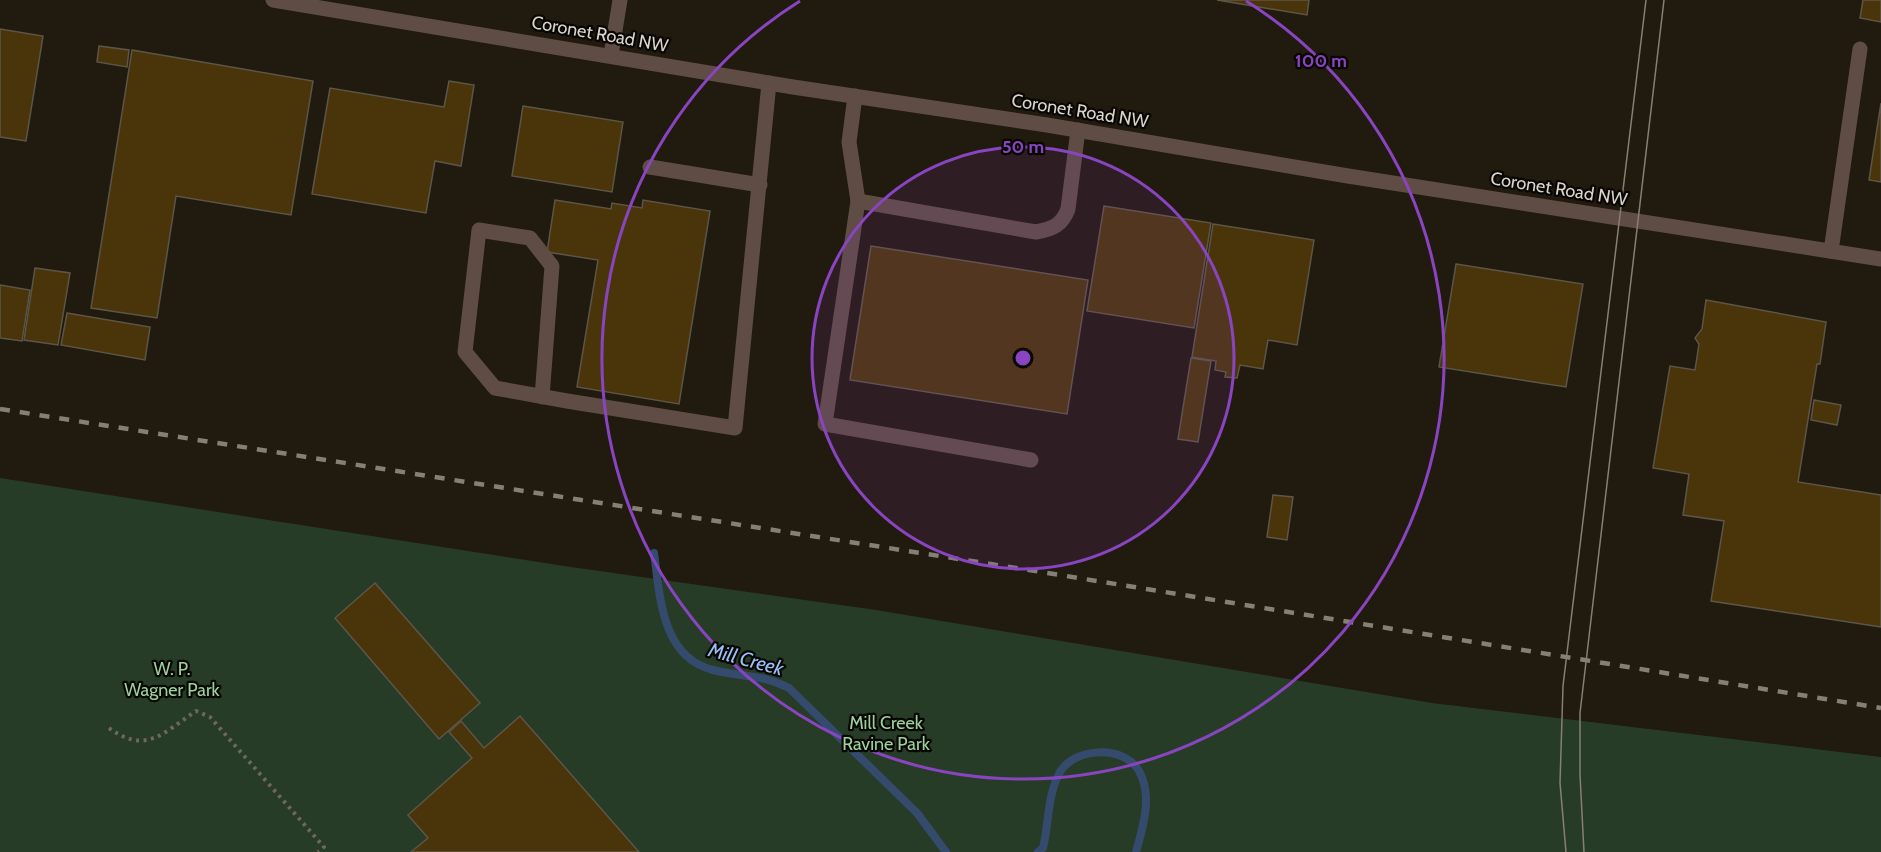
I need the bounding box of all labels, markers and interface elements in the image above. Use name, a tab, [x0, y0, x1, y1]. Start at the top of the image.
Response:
street label: Coronet Road NW	[530, 11, 670, 57]
text: 100 m	[1295, 50, 1347, 72]
street label: Coronet Road NW	[1010, 89, 1150, 133]
text: 50 m	[1002, 136, 1044, 158]
street label: Coronet Road NW	[1489, 167, 1629, 211]
centre of rings	[1013, 348, 1033, 368]
water label: Mill Creek	[705, 637, 788, 681]
park label: W. P. Wagner Park	[124, 658, 221, 701]
park label: Mill Creek Ravine Park	[842, 712, 931, 755]

